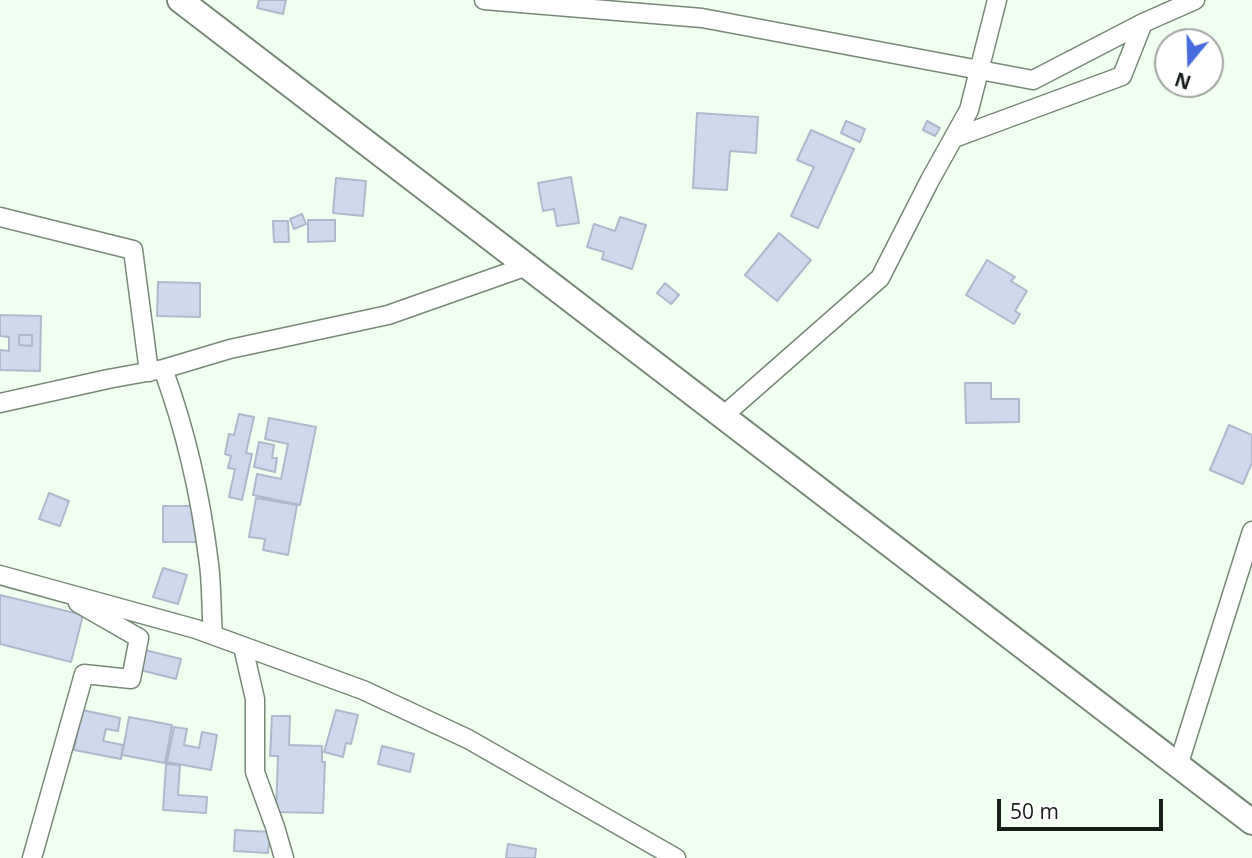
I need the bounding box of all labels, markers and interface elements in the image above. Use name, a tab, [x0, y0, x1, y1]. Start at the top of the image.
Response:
north arrow	[1154, 28, 1224, 98]
text: N	[1171, 66, 1194, 96]
scale bar	[1000, 784, 1166, 828]
text: 50 m	[1010, 797, 1059, 825]

